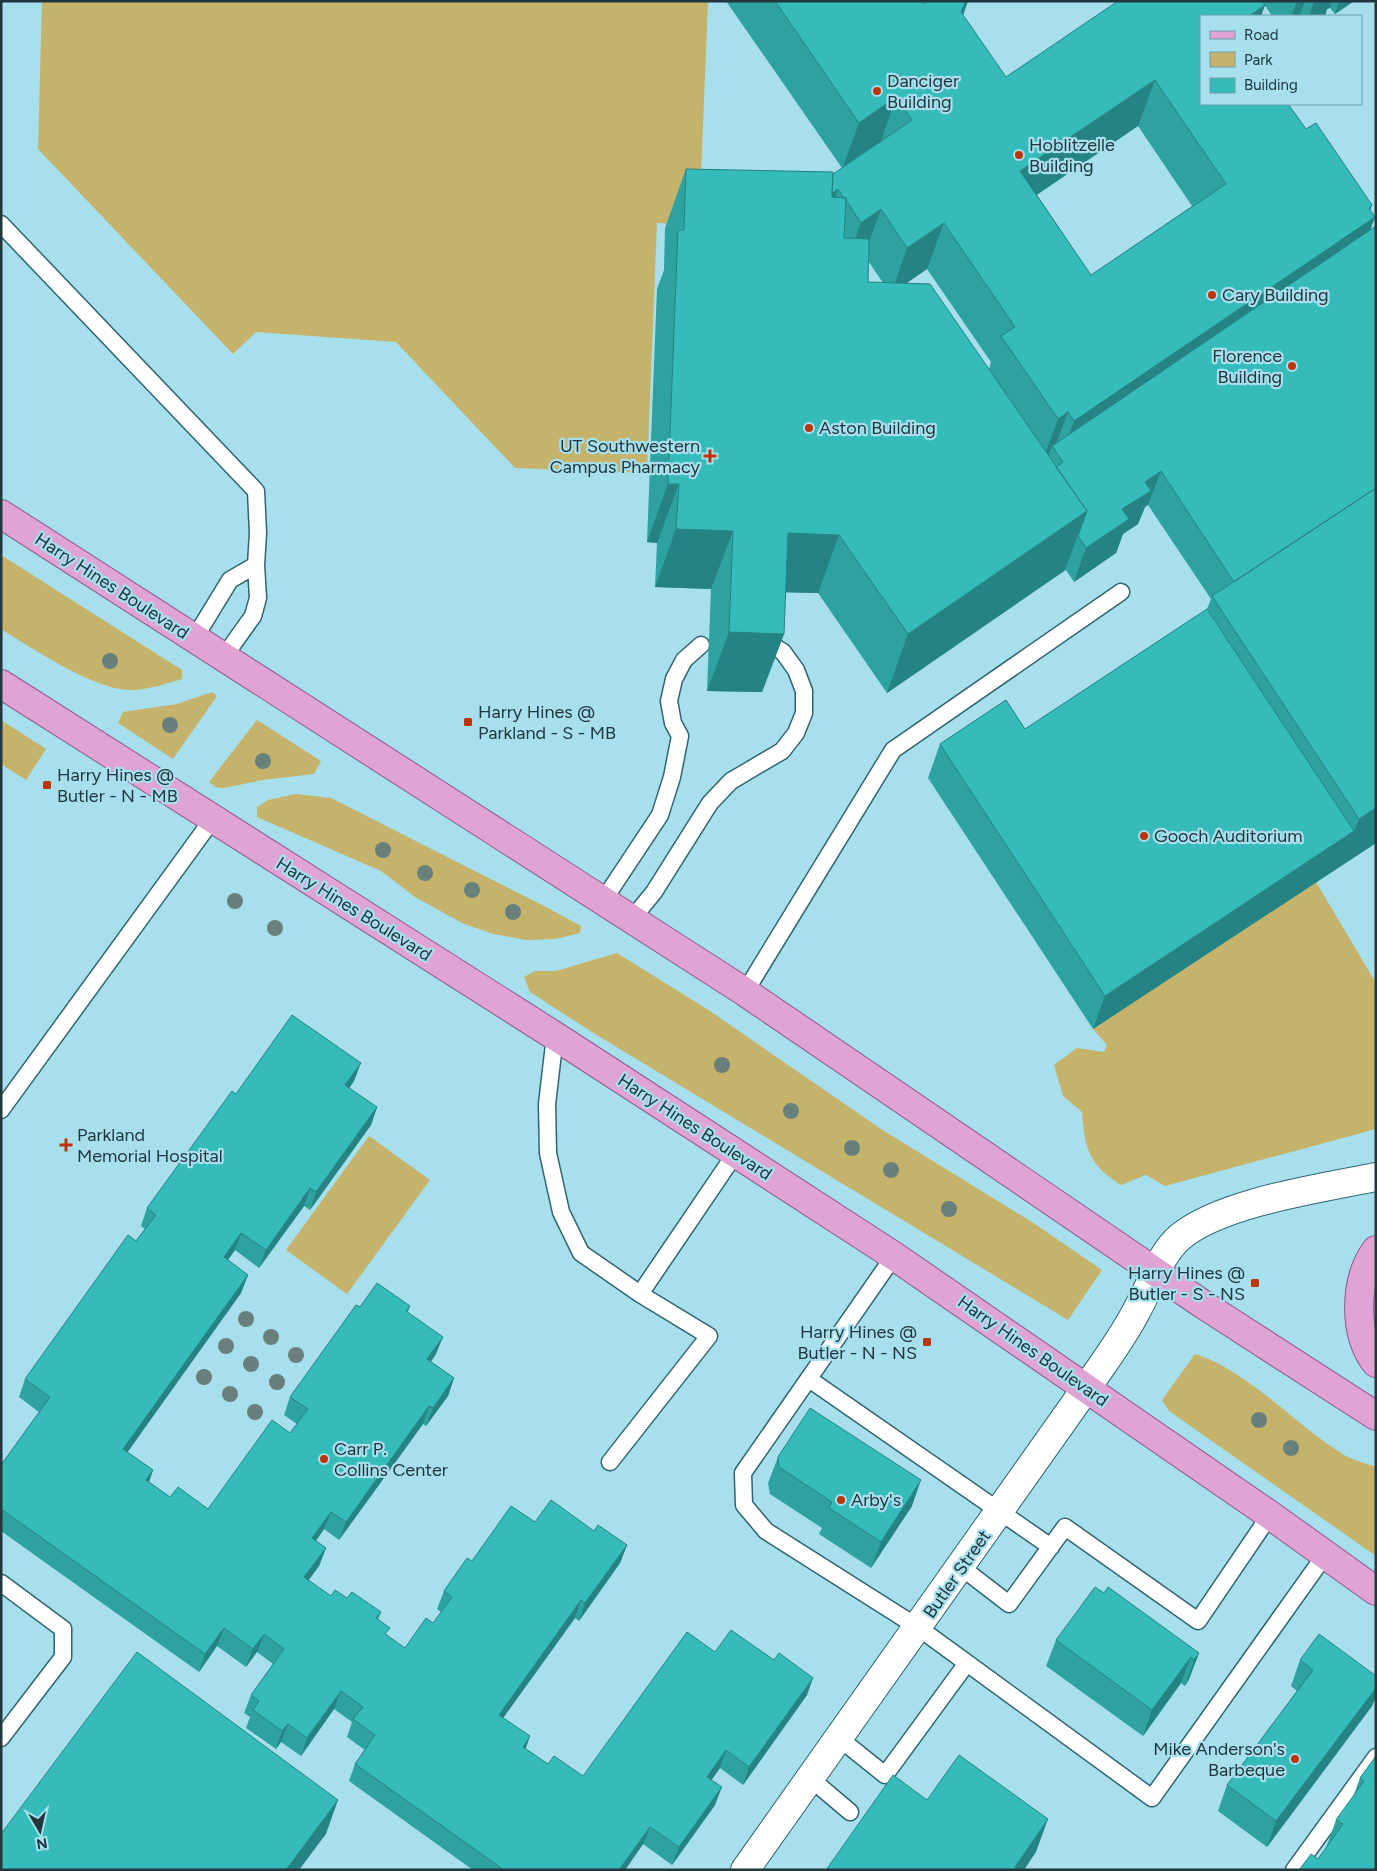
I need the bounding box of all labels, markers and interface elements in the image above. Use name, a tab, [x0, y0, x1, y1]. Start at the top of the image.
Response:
legend	[1200, 15, 1362, 105]
text: Road	[1244, 26, 1279, 44]
text: Park	[1244, 51, 1273, 69]
place label: Danciger Building	[887, 70, 959, 113]
text: Building	[1244, 76, 1298, 94]
marker: Danciger Building	[871, 85, 883, 97]
place label: Hoblitzelle Building	[1029, 134, 1115, 177]
marker: Hoblitzelle Building	[1013, 149, 1025, 161]
place label: Cary Building	[1222, 284, 1329, 306]
marker: Cary Building	[1206, 289, 1218, 301]
place label: Florence Building	[1212, 345, 1282, 388]
marker: Florence Building	[1286, 360, 1298, 372]
place label: Aston Building	[819, 417, 936, 439]
marker: Aston Building	[803, 422, 815, 434]
place label: UT Southwestern Campus Pharmacy	[550, 435, 701, 478]
marker: UT Southwestern Campus Pharmacy	[704, 450, 716, 462]
street label: Harry Hines Boulevard	[31, 528, 193, 644]
place label: Harry Hines @ Parkland - S - MB	[478, 701, 616, 744]
marker: Harry Hines @ Parkland - S - MB	[462, 716, 474, 728]
place label: Harry Hines @ Butler - N - MB	[57, 764, 178, 807]
marker: Harry Hines @ Butler - N - MB	[41, 779, 53, 791]
place label: Gooch Auditorium	[1154, 825, 1303, 847]
marker: Gooch Auditorium	[1138, 830, 1150, 842]
street label: Harry Hines Boulevard	[272, 852, 436, 966]
street label: Harry Hines Boulevard	[614, 1069, 776, 1185]
place label: Parkland Memorial Hospital	[77, 1124, 223, 1167]
marker: Parkland Memorial Hospital	[59, 1138, 73, 1152]
place label: Harry Hines @ Butler - S - NS	[1128, 1262, 1245, 1305]
marker: Harry Hines @ Butler - S - NS	[1249, 1277, 1261, 1289]
street label: Harry Hines Boulevard	[953, 1291, 1113, 1411]
place label: Harry Hines @ Butler - N - NS	[798, 1321, 917, 1364]
marker: Harry Hines @ Butler - N - NS	[921, 1336, 933, 1348]
place label: Carr P. Collins Center	[334, 1438, 448, 1481]
marker: Carr P. Collins Center	[318, 1453, 330, 1465]
place label: Arby's	[851, 1489, 901, 1511]
marker: Arby's	[835, 1494, 847, 1506]
street label: Butler Street	[919, 1526, 996, 1622]
place label: Mike Anderson's Barbeque	[1153, 1738, 1285, 1781]
marker: Mike Anderson's Barbeque	[1289, 1753, 1301, 1765]
north arrow	[15, 1806, 65, 1856]
text: N	[35, 1834, 49, 1853]

